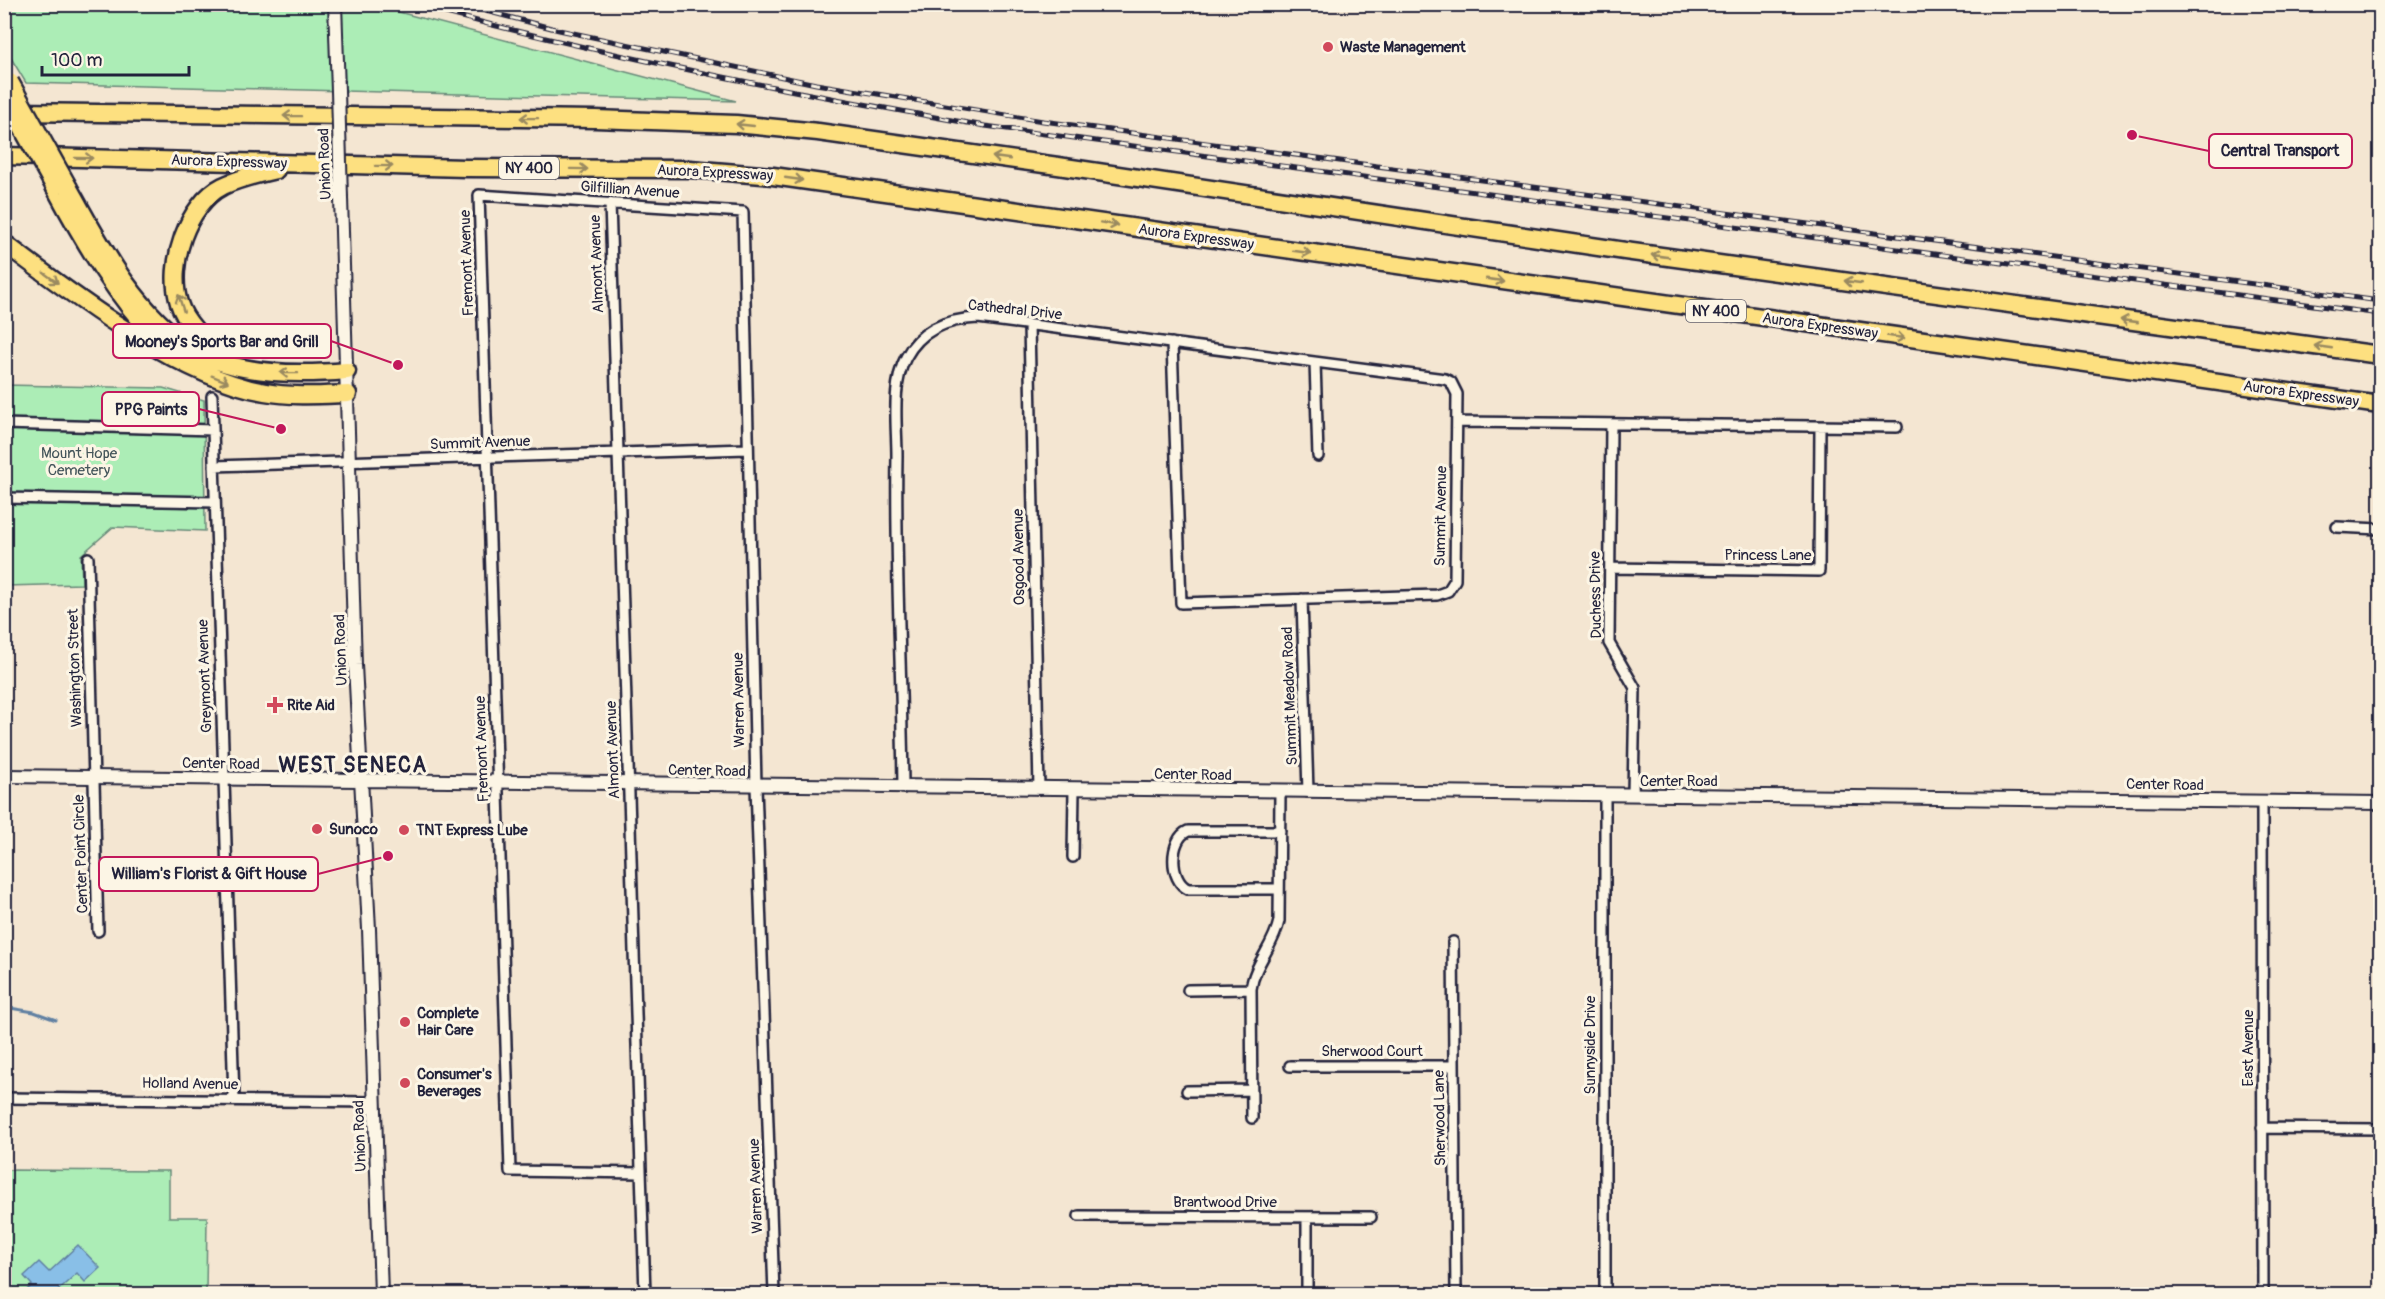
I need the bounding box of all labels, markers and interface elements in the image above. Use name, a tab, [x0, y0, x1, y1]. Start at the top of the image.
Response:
place label: Waste Management	[1340, 38, 1467, 57]
scale bar	[42, 39, 189, 77]
marker: Waste Management	[1321, 40, 1335, 54]
text: 100 m	[51, 49, 103, 72]
one-way arrow	[282, 110, 302, 122]
one-way arrow	[519, 112, 539, 124]
one-way arrow	[735, 119, 755, 130]
street label: Union Road	[314, 128, 336, 200]
callout: Central Transport	[2209, 134, 2352, 168]
text: Central Transport	[2221, 141, 2340, 161]
street label: Aurora Expressway	[171, 150, 288, 174]
one-way arrow	[991, 152, 1011, 163]
one-way arrow	[73, 153, 93, 164]
road number: NY 400	[499, 157, 559, 179]
one-way arrow	[373, 160, 393, 172]
street label: Aurora Expressway	[656, 160, 774, 186]
one-way arrow	[568, 163, 588, 175]
one-way arrow	[784, 173, 804, 184]
street label: Gilfillian Avenue	[580, 177, 681, 203]
street label: Fremont Avenue	[456, 209, 478, 316]
street label: Almont Avenue	[586, 214, 608, 313]
one-way arrow	[1098, 219, 1118, 230]
street label: Aurora Expressway	[1137, 219, 1256, 255]
one-way arrow	[1291, 247, 1311, 258]
one-way arrow	[1650, 250, 1670, 261]
one-way arrow	[43, 272, 59, 284]
one-way arrow	[1484, 274, 1504, 285]
one-way arrow	[1844, 277, 1863, 288]
one-way arrow	[175, 294, 186, 313]
street label: Cathedral Drive	[967, 296, 1064, 324]
road number: NY 400	[1686, 300, 1746, 322]
street label: Aurora Expressway	[1761, 308, 1880, 344]
one-way arrow	[2120, 315, 2140, 326]
callout: Mooney's Sports Bar and Grill	[113, 324, 331, 358]
one-way arrow	[1885, 331, 1905, 342]
text: Mooney's Sports Bar and Grill	[125, 332, 319, 352]
one-way arrow	[2313, 342, 2333, 353]
one-way arrow	[279, 367, 299, 379]
one-way arrow	[210, 374, 229, 385]
street label: Aurora Expressway	[2242, 376, 2361, 412]
callout: PPG Paints	[102, 392, 199, 426]
text: PPG Paints	[115, 400, 188, 420]
street label: Summit Avenue	[429, 432, 531, 454]
park label: Mount Hope Cemetery	[41, 444, 118, 480]
street label: Summit Avenue	[1431, 465, 1451, 566]
street label: Osgood Avenue	[1009, 508, 1029, 605]
street label: Princess Lane	[1725, 546, 1812, 565]
street label: Duchess Drive	[1586, 551, 1606, 639]
street label: Washington Street	[63, 607, 87, 728]
street label: Union Road	[330, 614, 352, 686]
street label: Greymont Avenue	[193, 618, 216, 733]
street label: Summit Meadow Road	[1278, 626, 1302, 766]
street label: Warren Avenue	[729, 652, 749, 748]
street label: Fremont Avenue	[471, 695, 493, 802]
place label: Rite Aid	[287, 696, 335, 715]
marker: Rite Aid	[268, 698, 282, 712]
street label: Almont Avenue	[602, 700, 624, 799]
district label: WEST SENECA	[278, 752, 428, 779]
street label: Center Road	[182, 754, 260, 774]
street label: Center Road	[668, 761, 746, 781]
street label: Center Road	[1154, 765, 1232, 785]
street label: Center Road	[1640, 772, 1718, 791]
street label: Center Road	[2126, 775, 2204, 795]
street label: Center Point Circle	[69, 794, 93, 914]
place label: Sunoco	[329, 820, 378, 839]
place label: TNT Express Lube	[415, 821, 528, 840]
marker: Sunoco	[310, 822, 324, 836]
marker: TNT Express Lube	[397, 823, 411, 837]
callout: William's Florist & Gift House	[99, 857, 318, 891]
text: William's Florist & Gift House	[111, 864, 308, 884]
street label: Sunnyside Drive	[1581, 995, 1600, 1094]
place label: Complete Hair Care	[417, 1004, 479, 1040]
street label: East Avenue	[2239, 1009, 2258, 1086]
marker: Complete Hair Care	[398, 1015, 412, 1029]
street label: Sherwood Court	[1321, 1042, 1424, 1061]
place label: Consumer's Beverages	[417, 1065, 492, 1101]
street label: Sherwood Lane	[1430, 1069, 1450, 1166]
street label: Holland Avenue	[142, 1074, 239, 1094]
marker: Consumer's Beverages	[398, 1076, 412, 1090]
street label: Union Road	[349, 1100, 371, 1172]
street label: Warren Avenue	[745, 1138, 767, 1234]
street label: Brantwood Drive	[1173, 1193, 1277, 1212]

